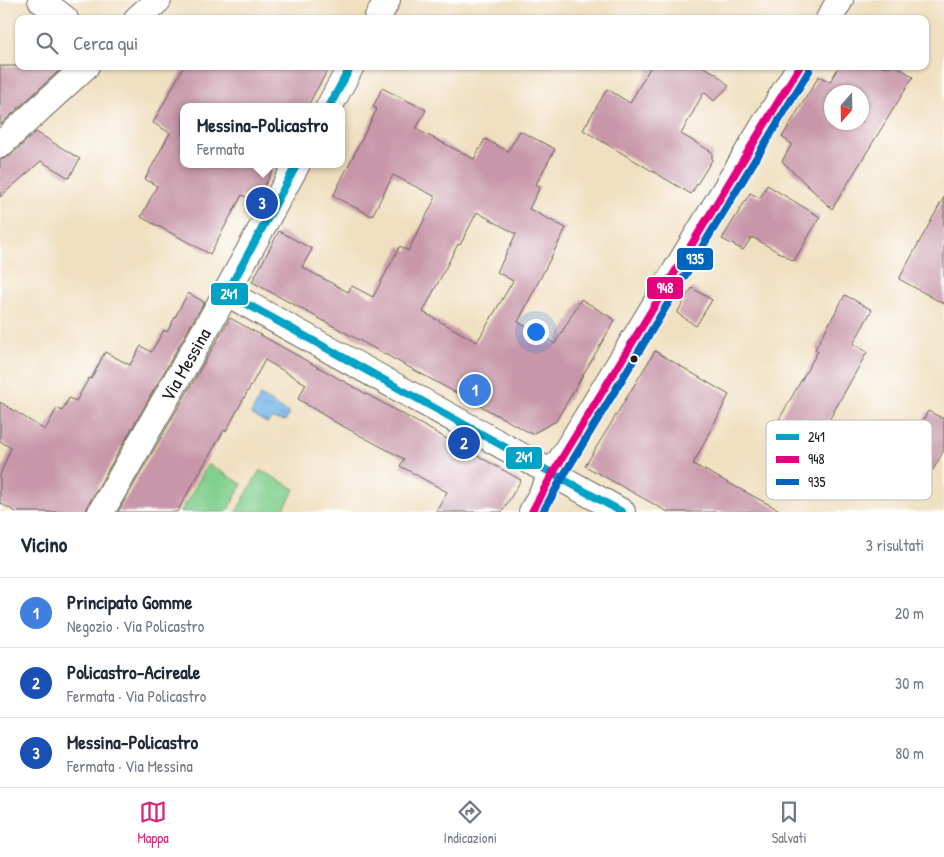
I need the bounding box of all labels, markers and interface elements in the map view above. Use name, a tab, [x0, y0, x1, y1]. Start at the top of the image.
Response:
search box	[15, 15, 929, 70]
icon: search	[33, 29, 61, 57]
text: Cerca qui	[73, 30, 138, 56]
north arrow	[824, 85, 869, 130]
popup	[180, 103, 345, 168]
text: Messina-Policastro	[197, 112, 328, 138]
text: Fermata	[197, 138, 244, 160]
pin: 3	[246, 184, 278, 222]
line badge: 935	[676, 247, 714, 271]
text: 935	[686, 249, 704, 268]
line badge: 948	[646, 276, 684, 300]
text: 948	[657, 278, 673, 297]
line badge: 241	[210, 282, 249, 306]
text: 241	[221, 284, 237, 303]
your location	[523, 319, 549, 345]
street label: Via Messina	[154, 323, 217, 406]
unlabelled marker	[629, 354, 639, 364]
pin: 1	[459, 371, 491, 409]
legend	[766, 420, 932, 500]
pin: 2	[448, 424, 480, 462]
text: 241	[808, 427, 825, 446]
line badge: 241	[505, 446, 543, 470]
text: 241	[516, 447, 532, 466]
text: 948	[808, 449, 824, 468]
text: 935	[808, 472, 825, 491]
text: Vicino	[20, 530, 67, 559]
text: 3 risultati	[866, 534, 924, 556]
text: Principato Gomme	[67, 589, 192, 615]
text: 1	[33, 602, 39, 624]
text: 20 m	[895, 602, 924, 624]
text: Negozio · Via Policastro	[67, 615, 204, 637]
text: Policastro-Acireale	[67, 659, 200, 685]
text: 2	[32, 672, 40, 694]
text: 30 m	[895, 672, 924, 694]
text: Fermata · Via Policastro	[67, 685, 206, 707]
text: Messina-Policastro	[67, 729, 198, 755]
text: 3	[32, 742, 40, 764]
text: 80 m	[895, 742, 924, 764]
text: Fermata · Via Messina	[67, 755, 193, 777]
tab: Mappa	[137, 798, 169, 847]
tab: Indicazioni	[444, 798, 497, 847]
tab: Salvati	[772, 798, 807, 847]

